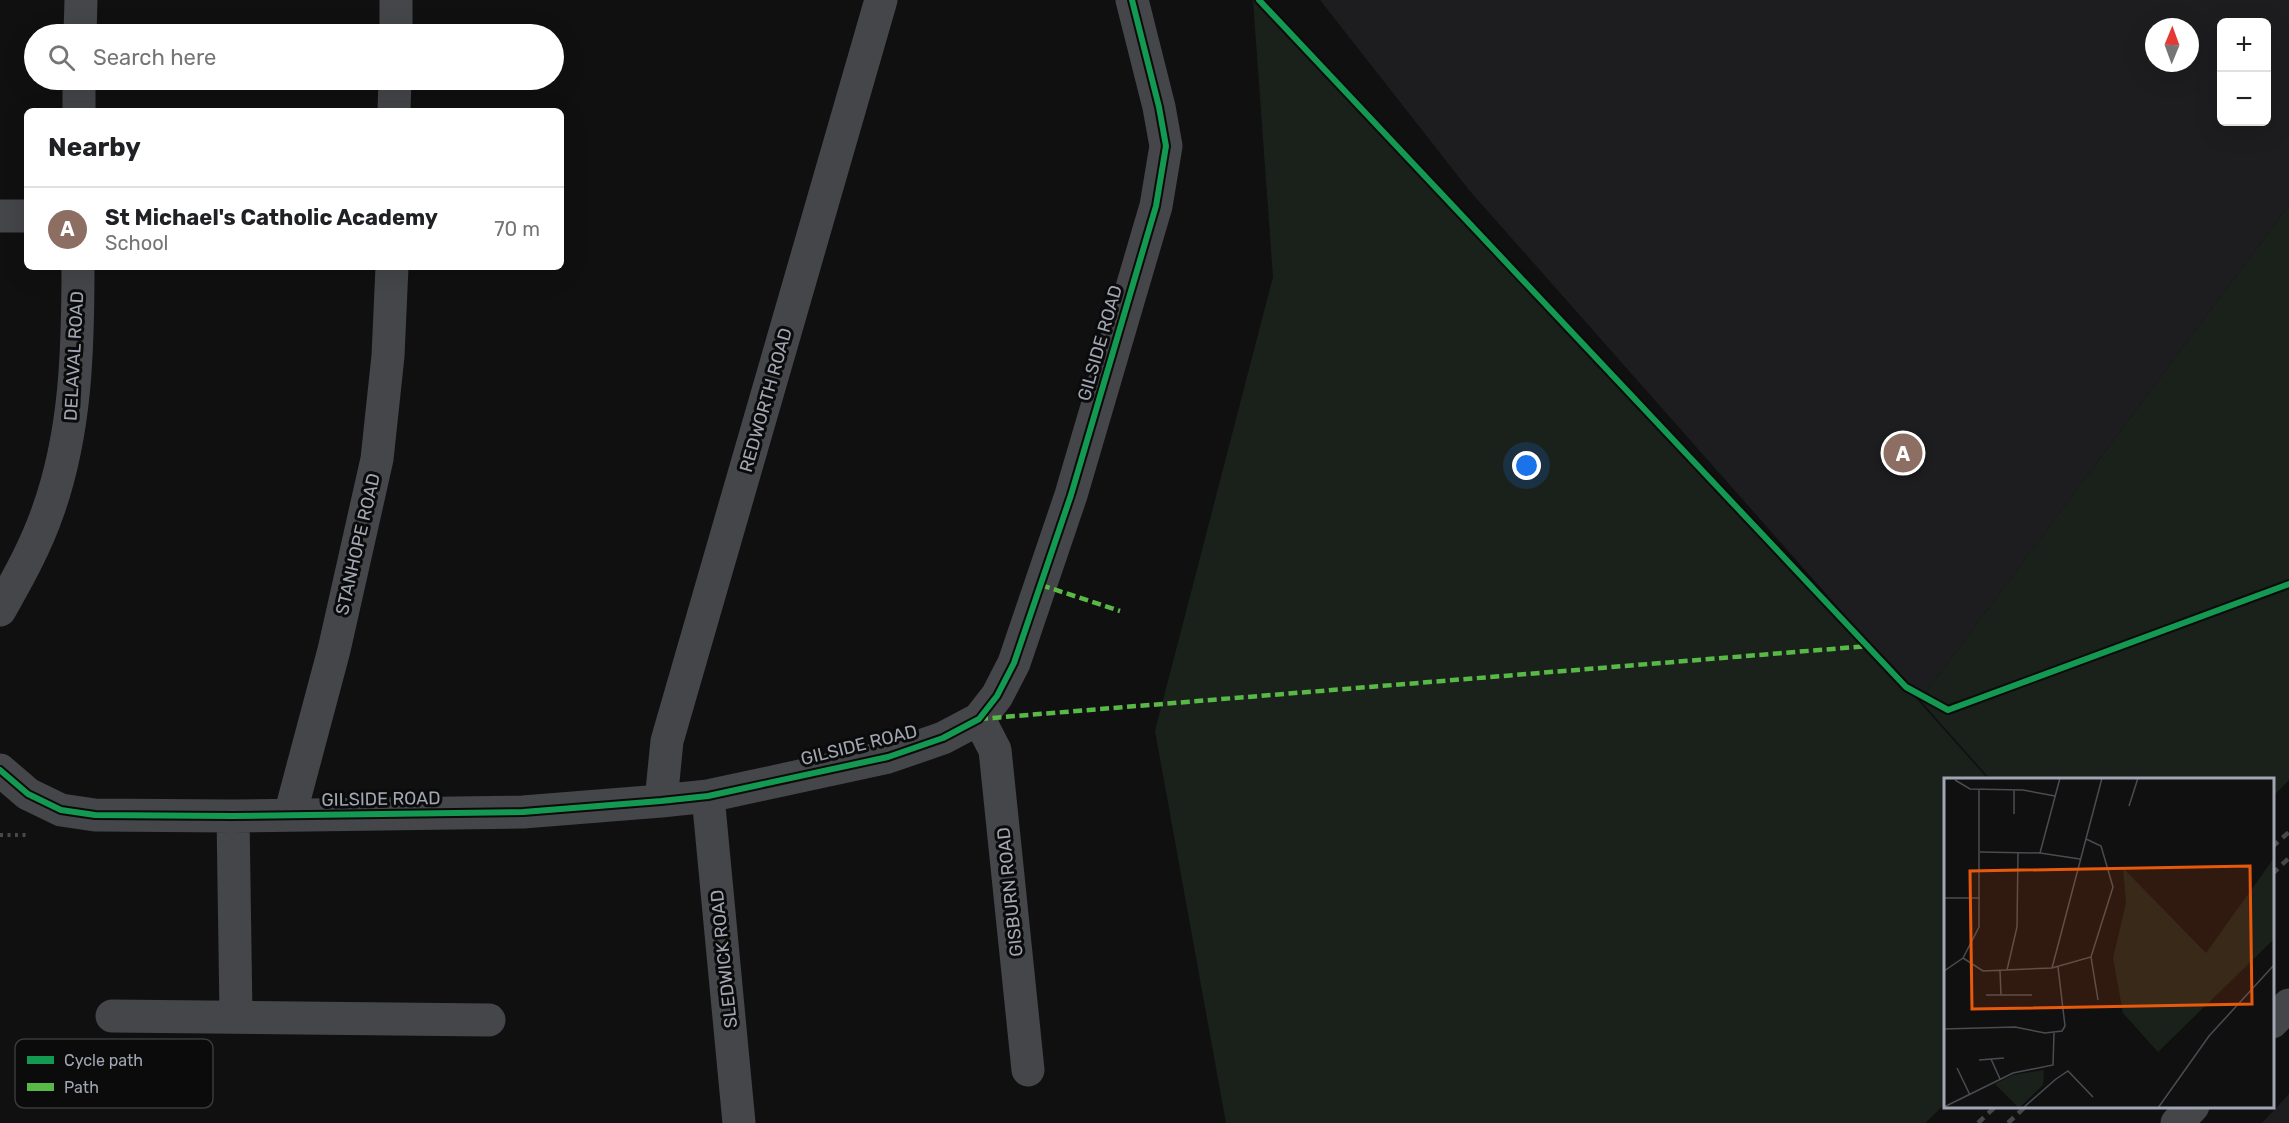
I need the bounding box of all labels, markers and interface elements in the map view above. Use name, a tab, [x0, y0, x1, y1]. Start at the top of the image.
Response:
north arrow	[2145, 18, 2199, 72]
map controls	[2217, 18, 2271, 126]
button: +	[2217, 18, 2271, 72]
search box	[24, 24, 564, 90]
icon: search	[45, 41, 78, 74]
text: Search here	[93, 44, 216, 71]
button: −	[2217, 72, 2271, 126]
text: Nearby	[48, 132, 141, 163]
text: St Michael's Catholic Academy	[105, 204, 438, 231]
text: A	[60, 217, 75, 241]
text: 70 m	[494, 217, 540, 241]
text: School	[105, 231, 168, 255]
street label: GILSIDE ROAD	[1073, 283, 1127, 403]
street label: DELAVAL ROAD	[60, 291, 88, 421]
street label: REDWORTH ROAD	[735, 325, 797, 475]
pin: A	[1884, 430, 1922, 476]
your location	[1512, 451, 1541, 480]
street label: STANHOPE ROAD	[331, 471, 385, 617]
street label: GILSIDE ROAD	[798, 720, 920, 770]
inset map	[1944, 778, 2274, 1108]
street label: GILSIDE ROAD	[321, 787, 441, 811]
street label: GISBURN ROAD	[992, 826, 1028, 958]
street label: SLEDWICK ROAD	[706, 889, 742, 1029]
legend	[15, 1039, 213, 1108]
text: Cycle path	[64, 1051, 143, 1070]
text: Path	[64, 1078, 99, 1097]

